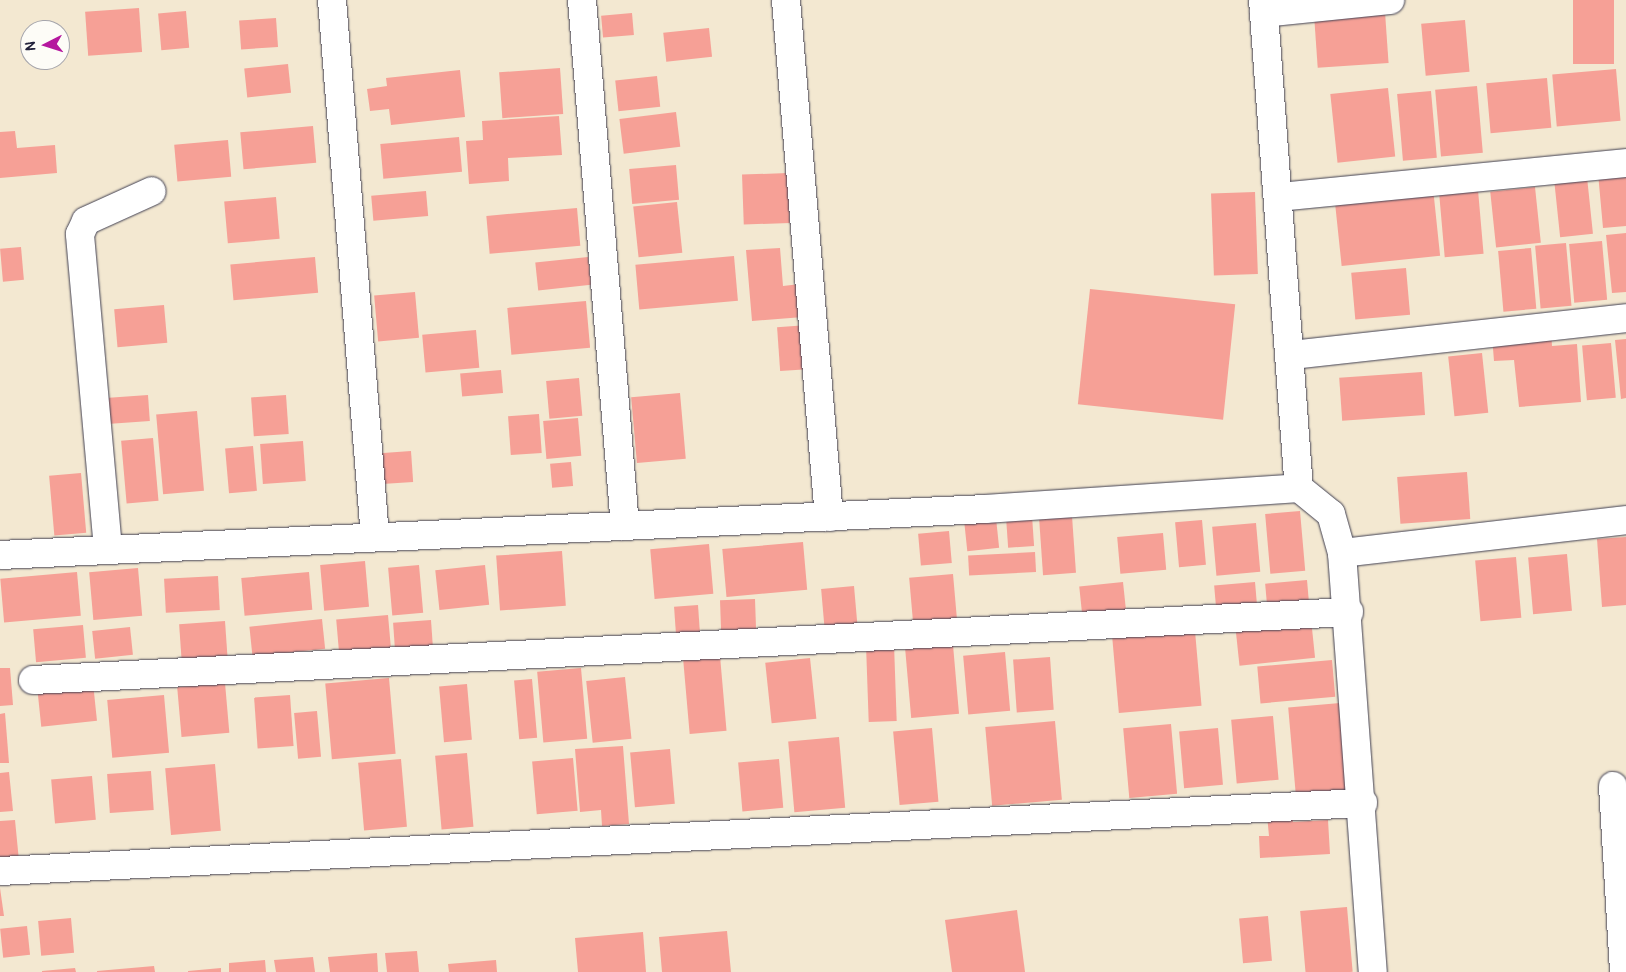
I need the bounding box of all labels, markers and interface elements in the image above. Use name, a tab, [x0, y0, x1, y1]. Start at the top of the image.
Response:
north arrow	[20, 20, 70, 70]
text: N	[22, 41, 39, 52]

